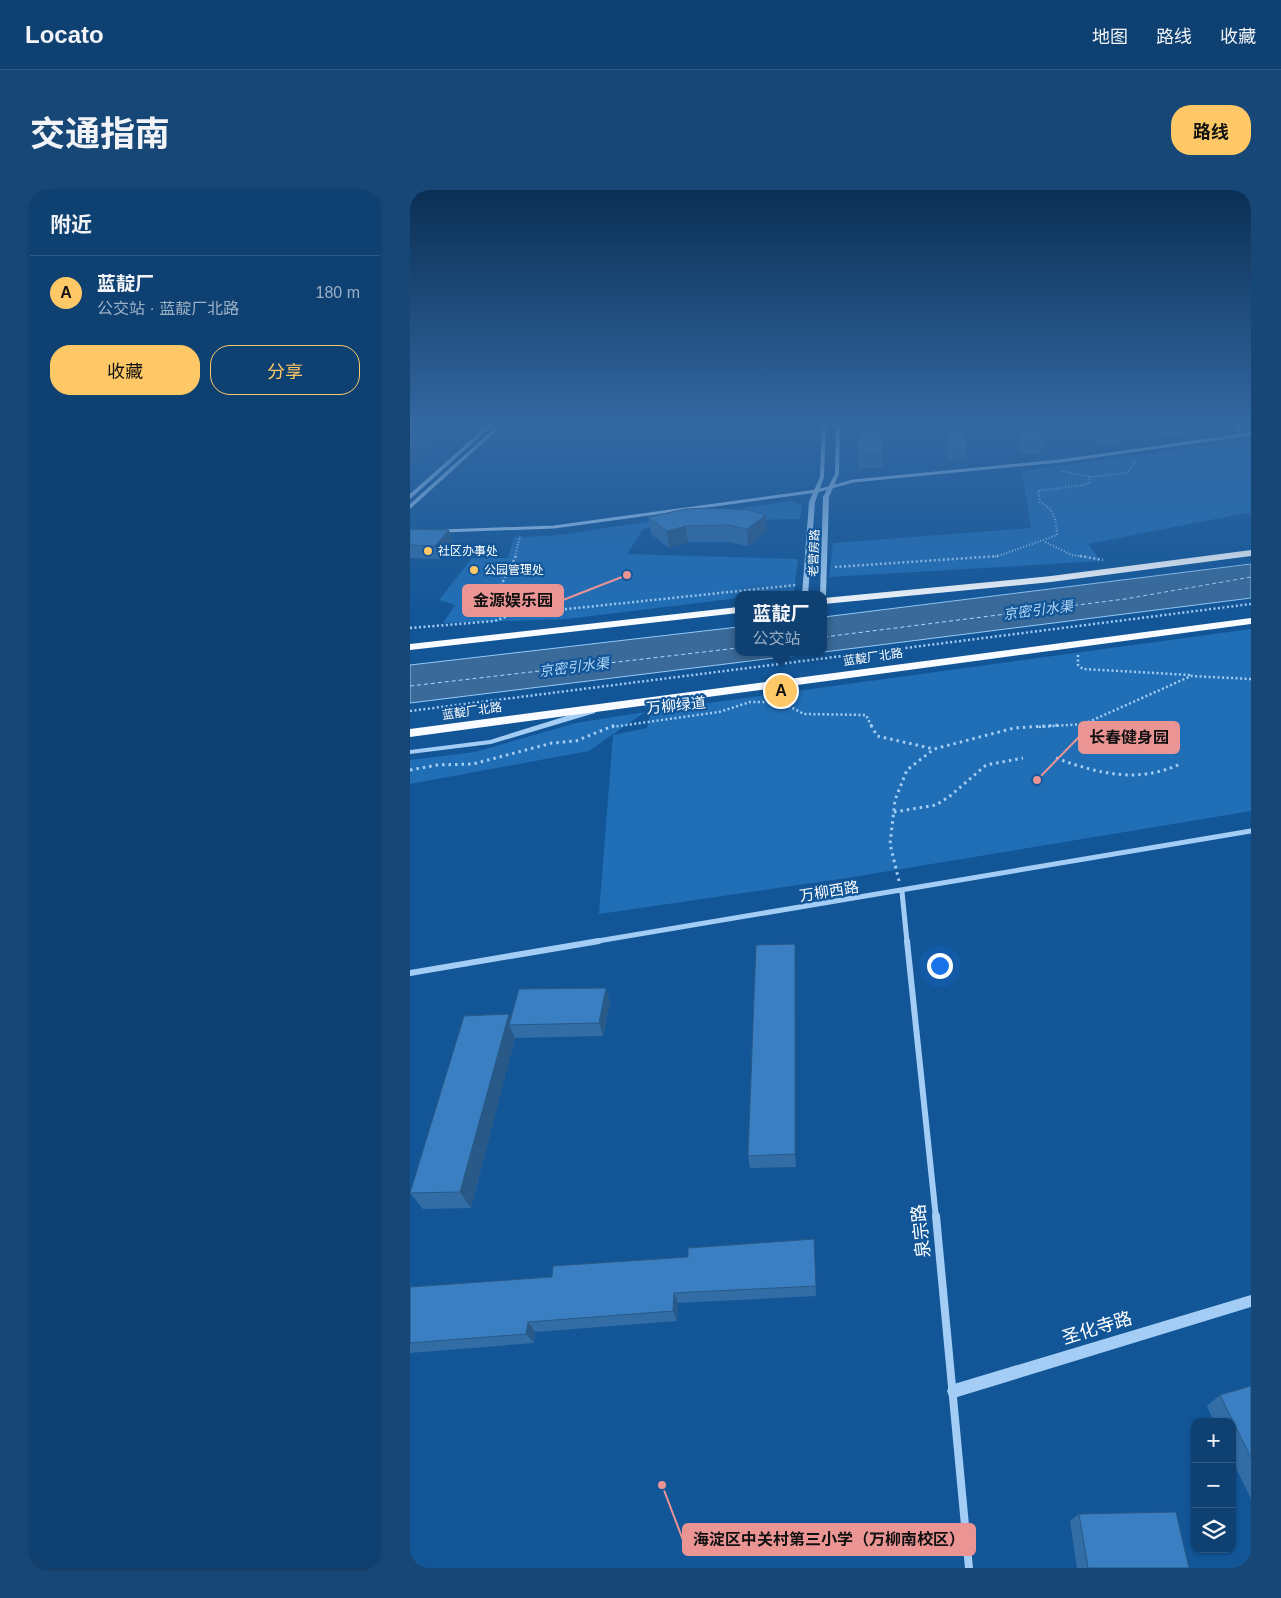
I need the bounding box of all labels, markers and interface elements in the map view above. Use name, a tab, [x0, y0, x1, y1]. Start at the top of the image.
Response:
text: Locato	[25, 21, 104, 48]
text: 地图	[1092, 27, 1128, 47]
text: 路线	[1156, 27, 1192, 47]
text: 收藏	[1220, 27, 1256, 47]
button: 路线	[1171, 105, 1251, 155]
text: 交通指南	[30, 114, 170, 153]
text: 附近	[50, 213, 92, 236]
text: 蓝靛厂	[97, 273, 154, 294]
text: A	[60, 284, 72, 301]
text: 180 m	[316, 284, 360, 301]
text: 公交站 · 蓝靛厂北路	[97, 300, 239, 317]
button: 收藏	[50, 345, 200, 395]
button: 分享	[210, 345, 360, 395]
street label: 老营房路	[806, 529, 822, 577]
place label: 社区办事处	[438, 544, 498, 558]
marker: 社区办事处	[422, 545, 434, 557]
place label: 公园管理处	[484, 563, 544, 577]
marker: 公园管理处	[468, 564, 480, 576]
callout: 金源娱乐园	[463, 585, 563, 616]
text: 金源娱乐园	[473, 591, 553, 609]
popup	[735, 591, 827, 656]
water label: 京密引水渠	[1002, 598, 1076, 622]
text: 蓝靛厂	[752, 603, 810, 624]
text: 公交站	[752, 630, 801, 647]
street label: 蓝靛厂北路	[842, 646, 904, 668]
water label: 京密引水渠	[538, 655, 612, 679]
pin: A	[765, 672, 797, 710]
street label: 万柳绿道	[645, 693, 707, 717]
street label: 蓝靛厂北路	[441, 700, 503, 722]
callout: 长春健身园	[1079, 722, 1179, 753]
text: 长春健身园	[1089, 729, 1169, 746]
street label: 万柳西路	[798, 878, 860, 904]
your location	[927, 953, 953, 979]
street label: 泉宗路	[908, 1203, 934, 1259]
street label: 圣化寺路	[1060, 1308, 1134, 1348]
map controls	[1191, 1418, 1236, 1553]
button: +	[1191, 1418, 1236, 1463]
button: −	[1191, 1463, 1236, 1508]
button: layers	[1191, 1508, 1236, 1553]
callout: 海淀区中关村第三小学（万柳南校区）	[683, 1524, 975, 1555]
text: 海淀区中关村第三小学（万柳南校区）	[693, 1530, 965, 1548]

